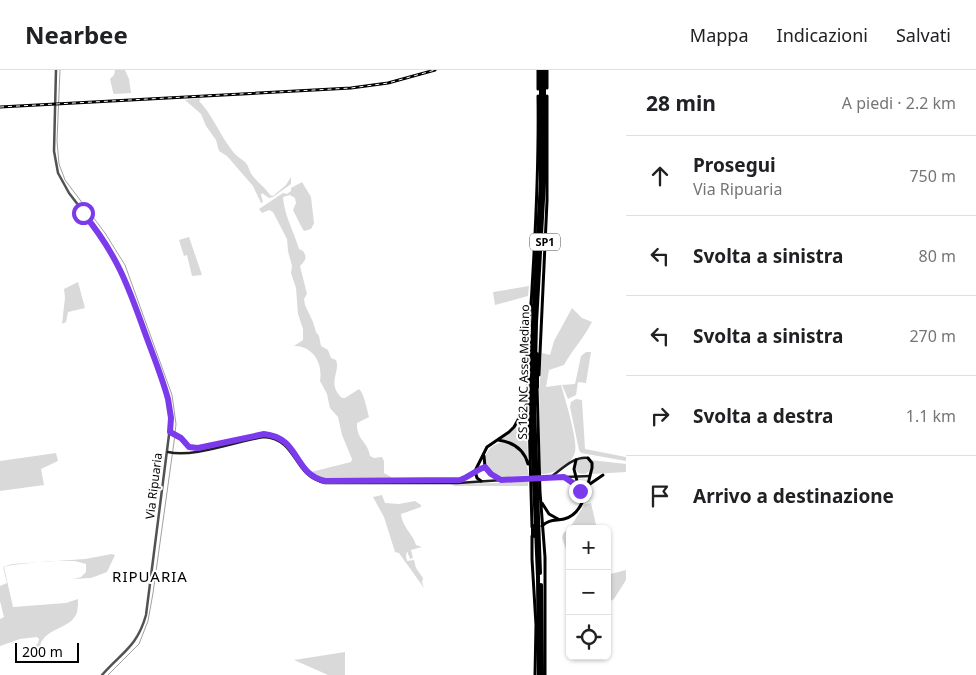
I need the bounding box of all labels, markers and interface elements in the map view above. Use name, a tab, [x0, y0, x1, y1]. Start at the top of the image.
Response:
text: Nearbee	[25, 18, 128, 51]
text: Mappa	[690, 23, 749, 47]
text: Indicazioni	[777, 23, 868, 47]
text: Salvati	[896, 23, 951, 47]
text: 28 min	[646, 89, 716, 117]
text: A piedi · 2.2 km	[842, 92, 956, 114]
text: Prosegui	[693, 152, 776, 178]
icon: ahead	[646, 162, 674, 190]
text: 750 m	[909, 165, 956, 187]
text: Via Ripuaria	[693, 178, 782, 200]
route start	[72, 202, 95, 225]
road number: SP1	[530, 233, 560, 250]
icon: left	[646, 242, 674, 270]
text: Svolta a sinistra	[693, 243, 843, 269]
text: 80 m	[919, 245, 956, 267]
street label: SS162 NC Asse Mediano	[514, 304, 533, 440]
icon: left	[646, 322, 674, 350]
text: Svolta a sinistra	[693, 323, 843, 349]
text: 270 m	[909, 325, 956, 347]
icon: right	[646, 402, 674, 430]
text: Svolta a destra	[693, 403, 833, 429]
text: 1.1 km	[906, 405, 956, 427]
street label: Via Ripuaria	[141, 452, 166, 520]
route end	[569, 480, 592, 503]
icon: arrive	[646, 482, 674, 510]
text: Arrivo a destinazione	[693, 483, 894, 509]
map controls	[566, 525, 611, 660]
button: +	[566, 525, 611, 570]
district label: RIPUARIA	[112, 566, 188, 586]
button: −	[566, 570, 611, 615]
button: locate	[566, 615, 611, 660]
scale bar	[15, 640, 79, 663]
text: 200 m	[22, 642, 63, 661]

